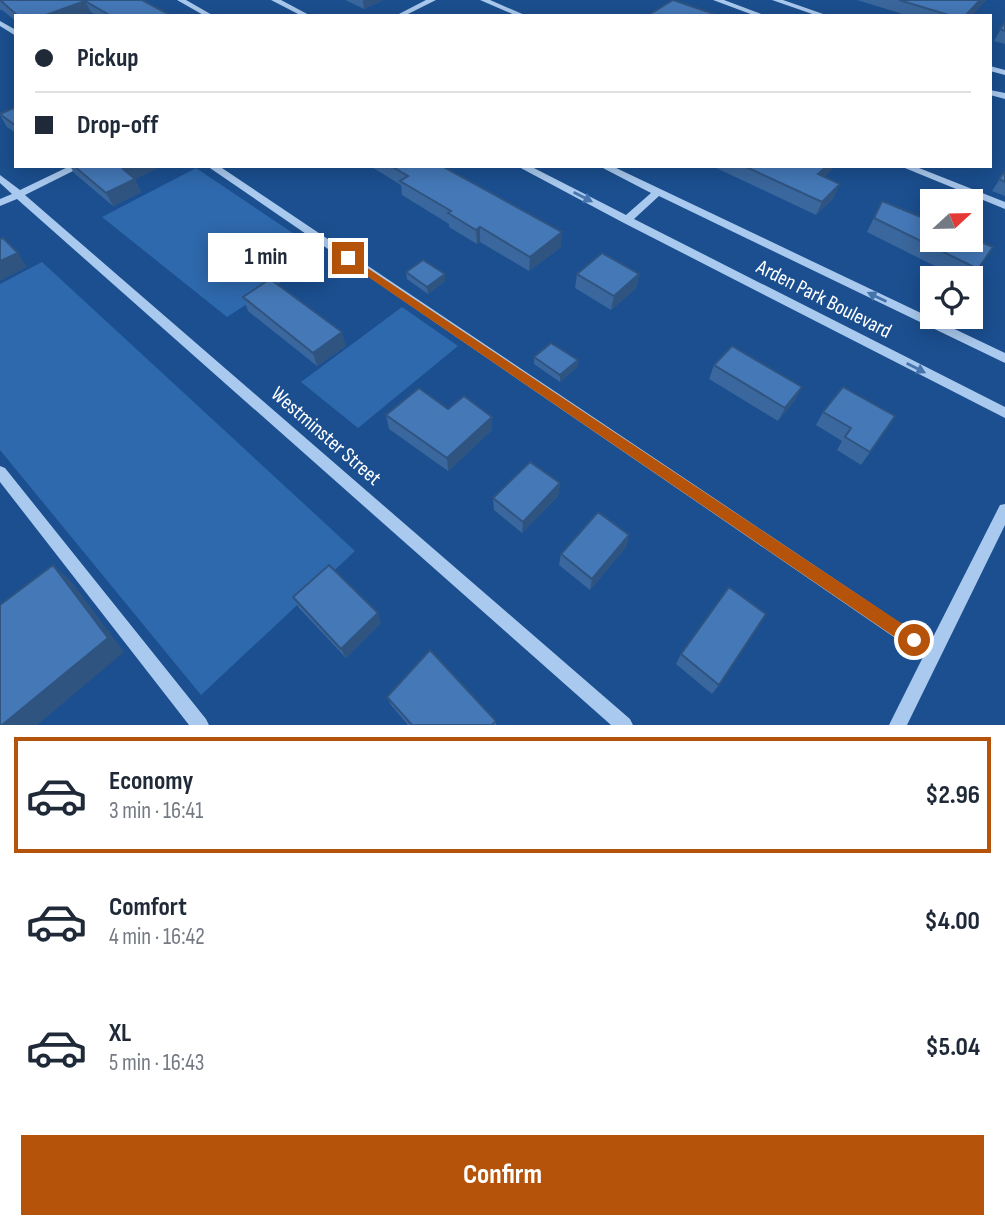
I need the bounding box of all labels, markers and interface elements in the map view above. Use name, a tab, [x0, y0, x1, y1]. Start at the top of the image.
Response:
text: Pickup	[77, 43, 139, 74]
text: Drop-off	[77, 110, 158, 141]
north arrow	[920, 189, 984, 252]
map controls	[920, 189, 983, 329]
one-way arrow	[573, 191, 593, 203]
callout: 1 min	[208, 233, 324, 282]
route end	[332, 242, 364, 274]
text: 1 min	[245, 243, 287, 271]
street label: Arden Park Boulevard	[751, 254, 896, 344]
button: locate	[920, 266, 983, 329]
one-way arrow	[867, 291, 887, 303]
one-way arrow	[906, 362, 926, 373]
street label: Westminster Street	[266, 381, 386, 491]
route start	[898, 624, 930, 656]
icon: car	[25, 764, 88, 827]
text: Economy	[109, 766, 193, 797]
text: $2.96	[925, 780, 980, 811]
text: 3 min · 16:41	[109, 797, 203, 825]
icon: car	[25, 890, 88, 953]
text: Comfort	[109, 892, 187, 923]
text: $4.00	[924, 906, 980, 937]
text: 4 min · 16:42	[109, 923, 205, 951]
icon: car	[25, 1016, 88, 1079]
text: XL	[109, 1018, 131, 1049]
text: $5.04	[926, 1032, 980, 1063]
text: 5 min · 16:43	[109, 1049, 204, 1077]
button: Confirm	[21, 1135, 984, 1215]

